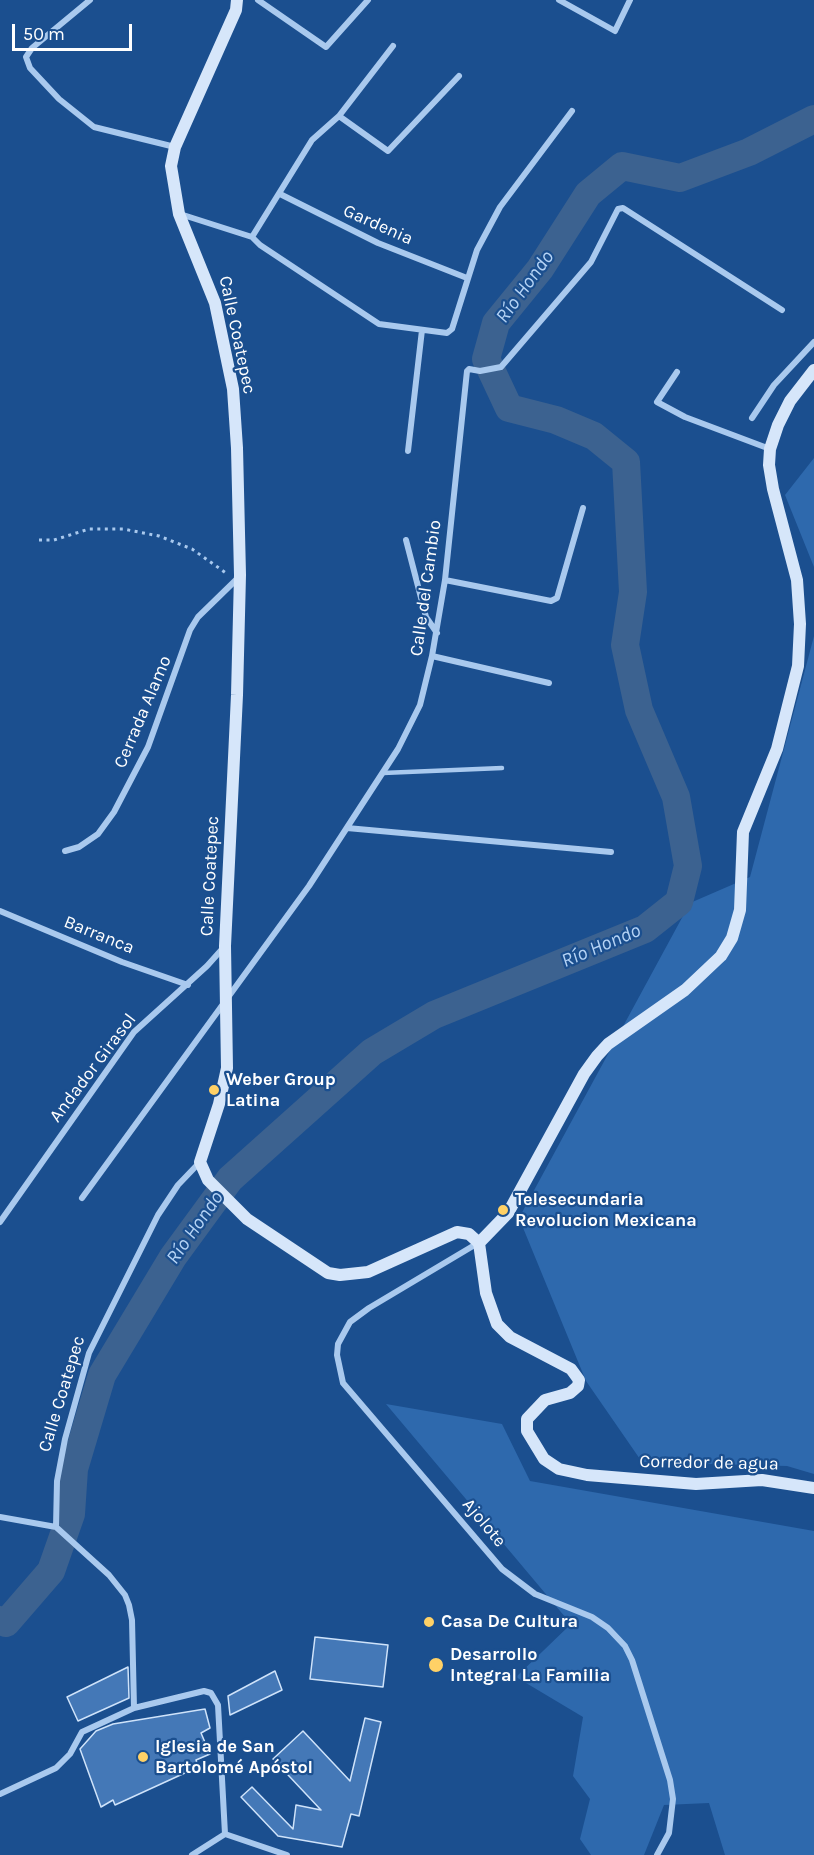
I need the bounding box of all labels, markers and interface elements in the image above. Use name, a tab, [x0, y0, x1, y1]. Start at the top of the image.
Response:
scale bar	[15, 12, 135, 50]
text: 50 m	[23, 23, 65, 45]
street label: Gardenia	[340, 200, 416, 250]
water label: Río Hondo	[491, 246, 559, 328]
street label: Calle Coatepec	[214, 274, 260, 396]
street label: Calle del Cambio	[406, 518, 446, 658]
street label: Cerrada Alamo	[110, 653, 176, 771]
street label: Calle Coatepec	[196, 815, 224, 937]
street label: Barranca	[61, 911, 137, 959]
water label: Río Hondo	[558, 919, 644, 973]
street label: Andador Girasol	[45, 1009, 141, 1127]
place label: Weber Group Latina	[226, 1069, 336, 1112]
marker: Weber Group Latina	[207, 1083, 221, 1097]
water label: Río Hondo	[161, 1187, 229, 1269]
place label: Telesecundaria Revolucion Mexicana	[515, 1189, 697, 1232]
marker: Telesecundaria Revolucion Mexicana	[496, 1203, 510, 1217]
street label: Calle Coatepec	[34, 1333, 90, 1455]
street label: Corredor de agua	[639, 1451, 779, 1475]
street label: Ajolote	[458, 1494, 510, 1552]
place label: Casa De Cultura	[441, 1611, 578, 1633]
marker: Casa De Cultura	[422, 1615, 436, 1629]
place label: Desarrollo Integral La Familia	[450, 1644, 610, 1686]
marker: Desarrollo Integral La Familia	[427, 1656, 445, 1674]
place label: Iglesia de San Bartolomé Apóstol	[155, 1736, 313, 1778]
marker: Iglesia de San Bartolomé Apóstol	[136, 1750, 150, 1764]

